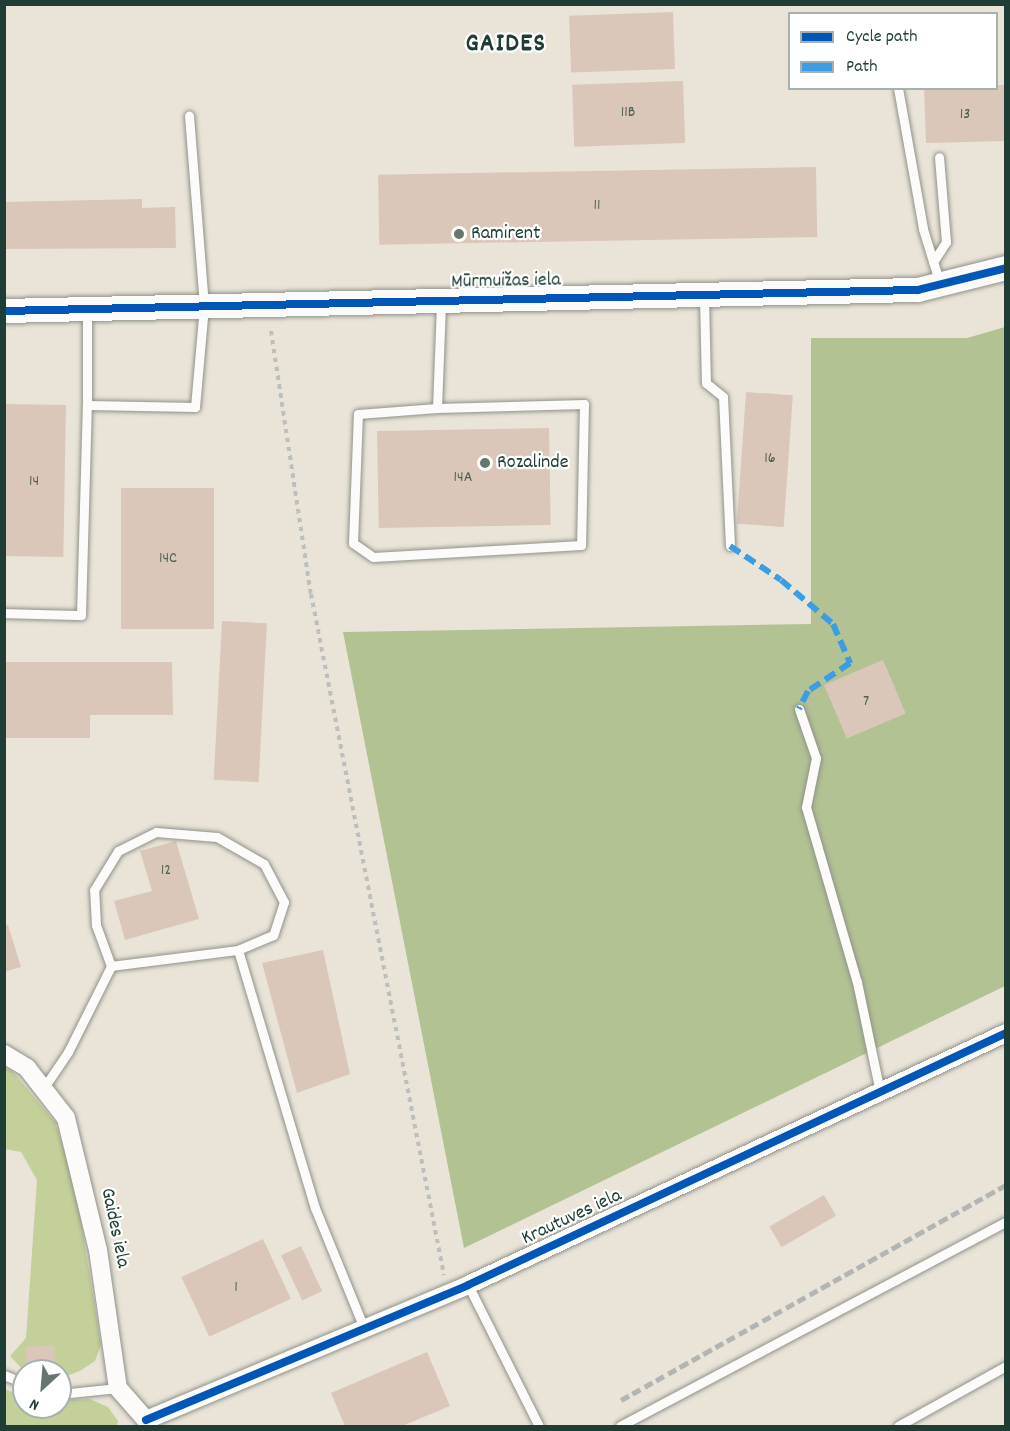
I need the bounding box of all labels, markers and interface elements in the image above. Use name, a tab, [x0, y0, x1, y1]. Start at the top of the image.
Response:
legend	[788, 12, 998, 90]
text: Cycle path	[846, 25, 917, 50]
district label: GAIDES	[465, 29, 547, 61]
text: Path	[846, 55, 878, 80]
house number: 11B	[621, 103, 635, 123]
house number: 13	[960, 105, 970, 125]
house number: 11	[593, 196, 601, 216]
place label: Ramirent	[471, 222, 540, 246]
marker: Ramirent	[452, 227, 466, 241]
street label: Mūrmuižas iela	[451, 269, 561, 295]
house number: 16	[764, 449, 776, 469]
place label: Rozalinde	[497, 451, 568, 475]
marker: Rozalinde	[478, 456, 492, 470]
house number: 14A	[454, 468, 472, 488]
house number: 14	[29, 472, 39, 492]
house number: 14C	[159, 549, 177, 569]
house number: 7	[863, 692, 869, 712]
house number: 12	[161, 861, 171, 881]
street label: Krautuves iela	[518, 1184, 626, 1252]
street label: Gaides iela	[94, 1186, 134, 1270]
house number: 1	[234, 1278, 238, 1298]
north arrow	[12, 1359, 72, 1419]
text: N	[26, 1392, 43, 1416]

